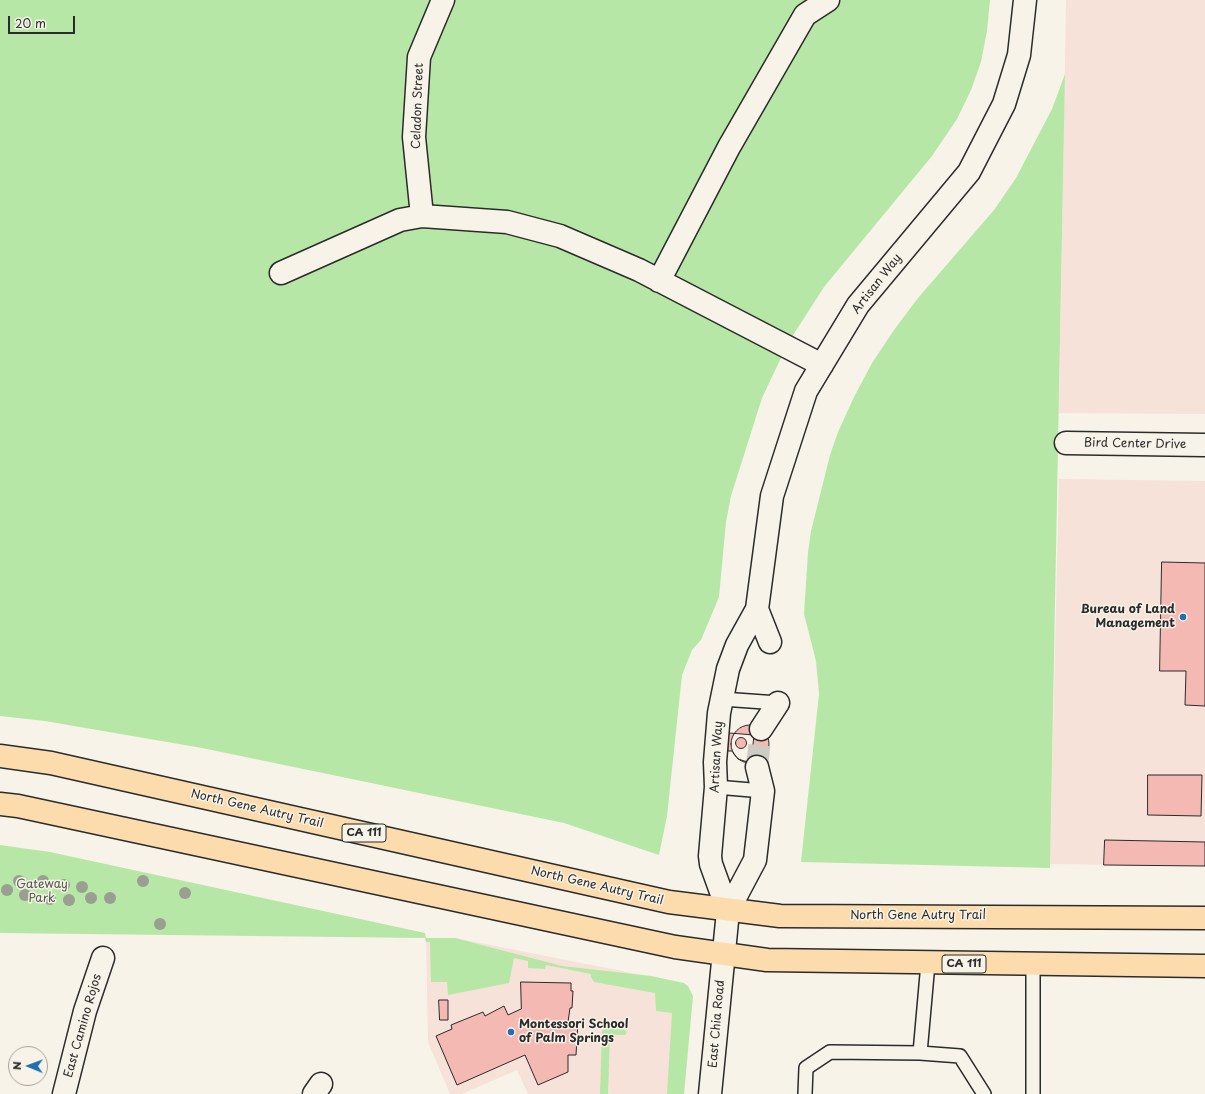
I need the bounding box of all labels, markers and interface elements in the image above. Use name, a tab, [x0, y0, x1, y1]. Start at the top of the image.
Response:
scale bar	[10, 8, 77, 34]
text: 20 m	[15, 14, 46, 32]
street label: Celadon Street	[409, 63, 427, 149]
street label: Artisan Way	[849, 251, 905, 317]
street label: Bird Center Drive	[1084, 436, 1186, 452]
place label: Bureau of Land Management	[1081, 603, 1175, 631]
marker: Bureau of Land Management	[1178, 612, 1188, 622]
street label: Artisan Way	[708, 721, 726, 793]
street label: North Gene Autry Trail	[189, 787, 325, 831]
road number: CA 111	[342, 824, 386, 842]
street label: North Gene Autry Trail	[529, 864, 665, 908]
park label: Gateway Park	[16, 878, 68, 906]
street label: North Gene Autry Trail	[850, 909, 986, 923]
road number: CA 111	[942, 955, 986, 973]
street label: East Camino Rojos	[61, 973, 105, 1079]
street label: East Chia Road	[706, 979, 728, 1069]
place label: Montessori School of Palm Springs	[519, 1018, 628, 1046]
marker: Montessori School of Palm Springs	[506, 1027, 516, 1037]
north arrow	[8, 1046, 48, 1086]
text: N	[8, 1061, 25, 1070]

